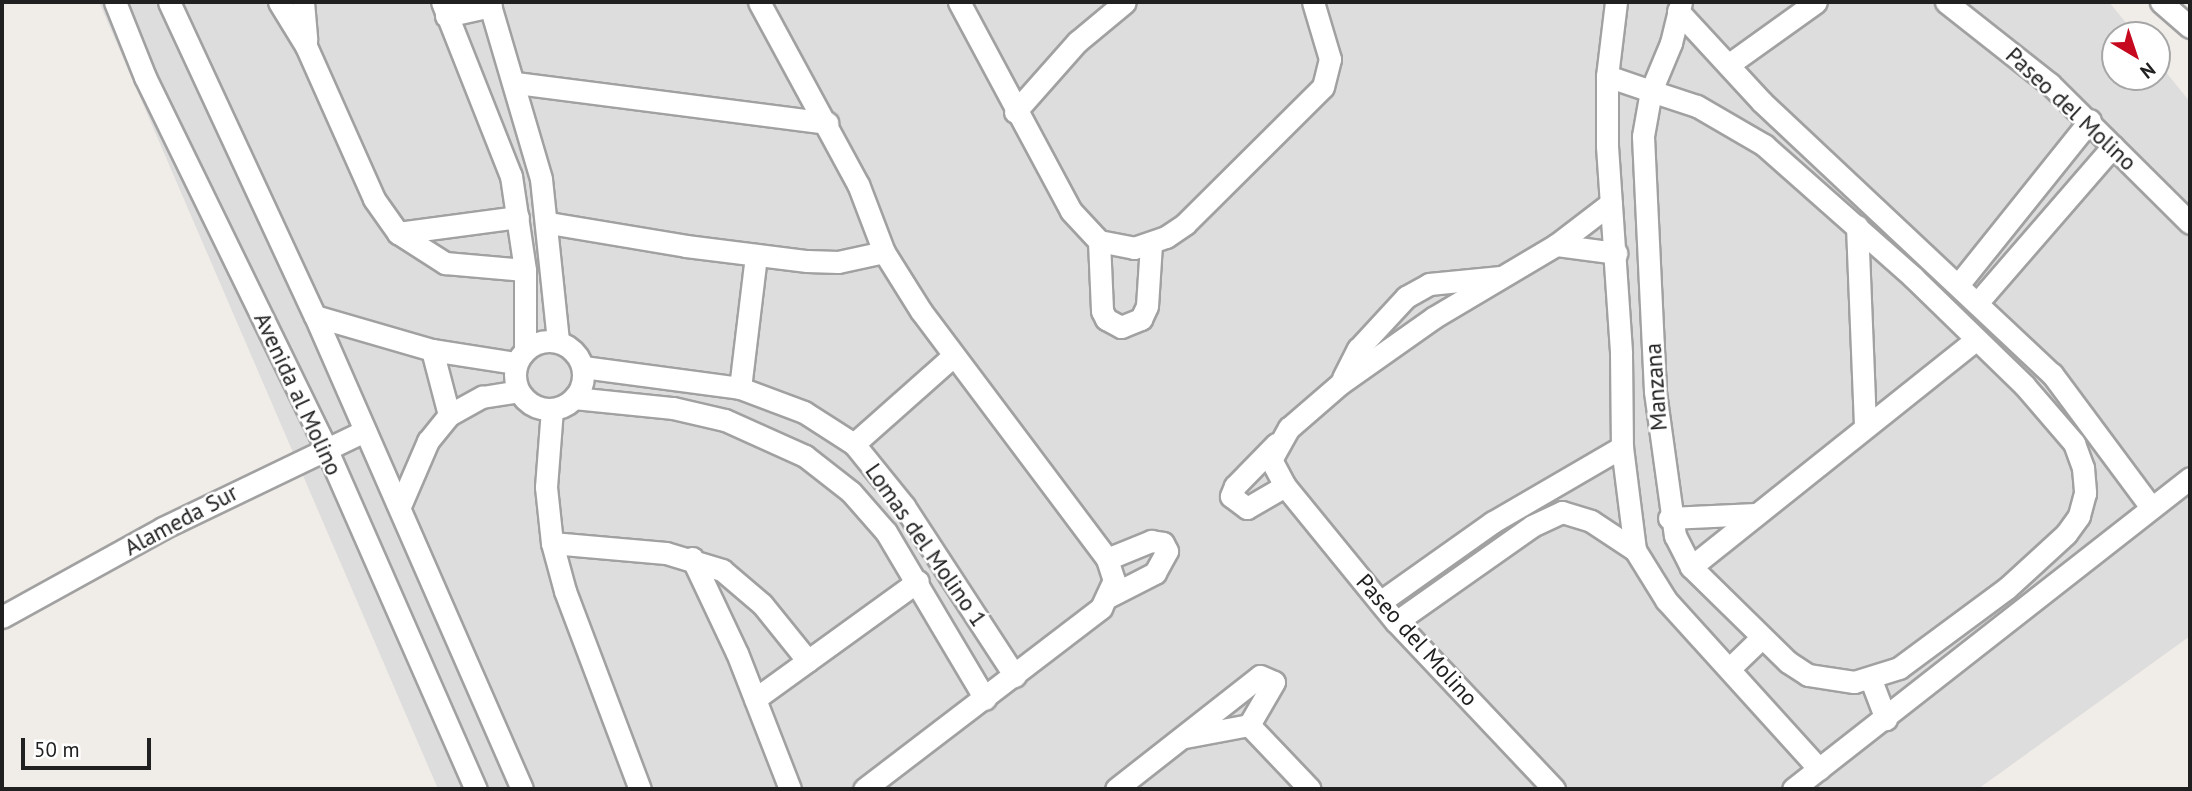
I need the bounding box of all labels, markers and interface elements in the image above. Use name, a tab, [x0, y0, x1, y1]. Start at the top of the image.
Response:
north arrow	[2101, 21, 2171, 91]
street label: Paseo del Molino	[2000, 42, 2142, 176]
text: N	[2136, 58, 2160, 84]
street label: Avenida al Molino	[248, 308, 348, 480]
street label: Manzana	[1639, 342, 1673, 432]
street label: Lomas del Molino 1	[859, 458, 993, 632]
street label: Alameda Sur	[120, 479, 242, 561]
street label: Paseo del Molino	[1350, 568, 1484, 712]
scale bar	[24, 724, 154, 768]
text: 50 m	[34, 736, 80, 763]

